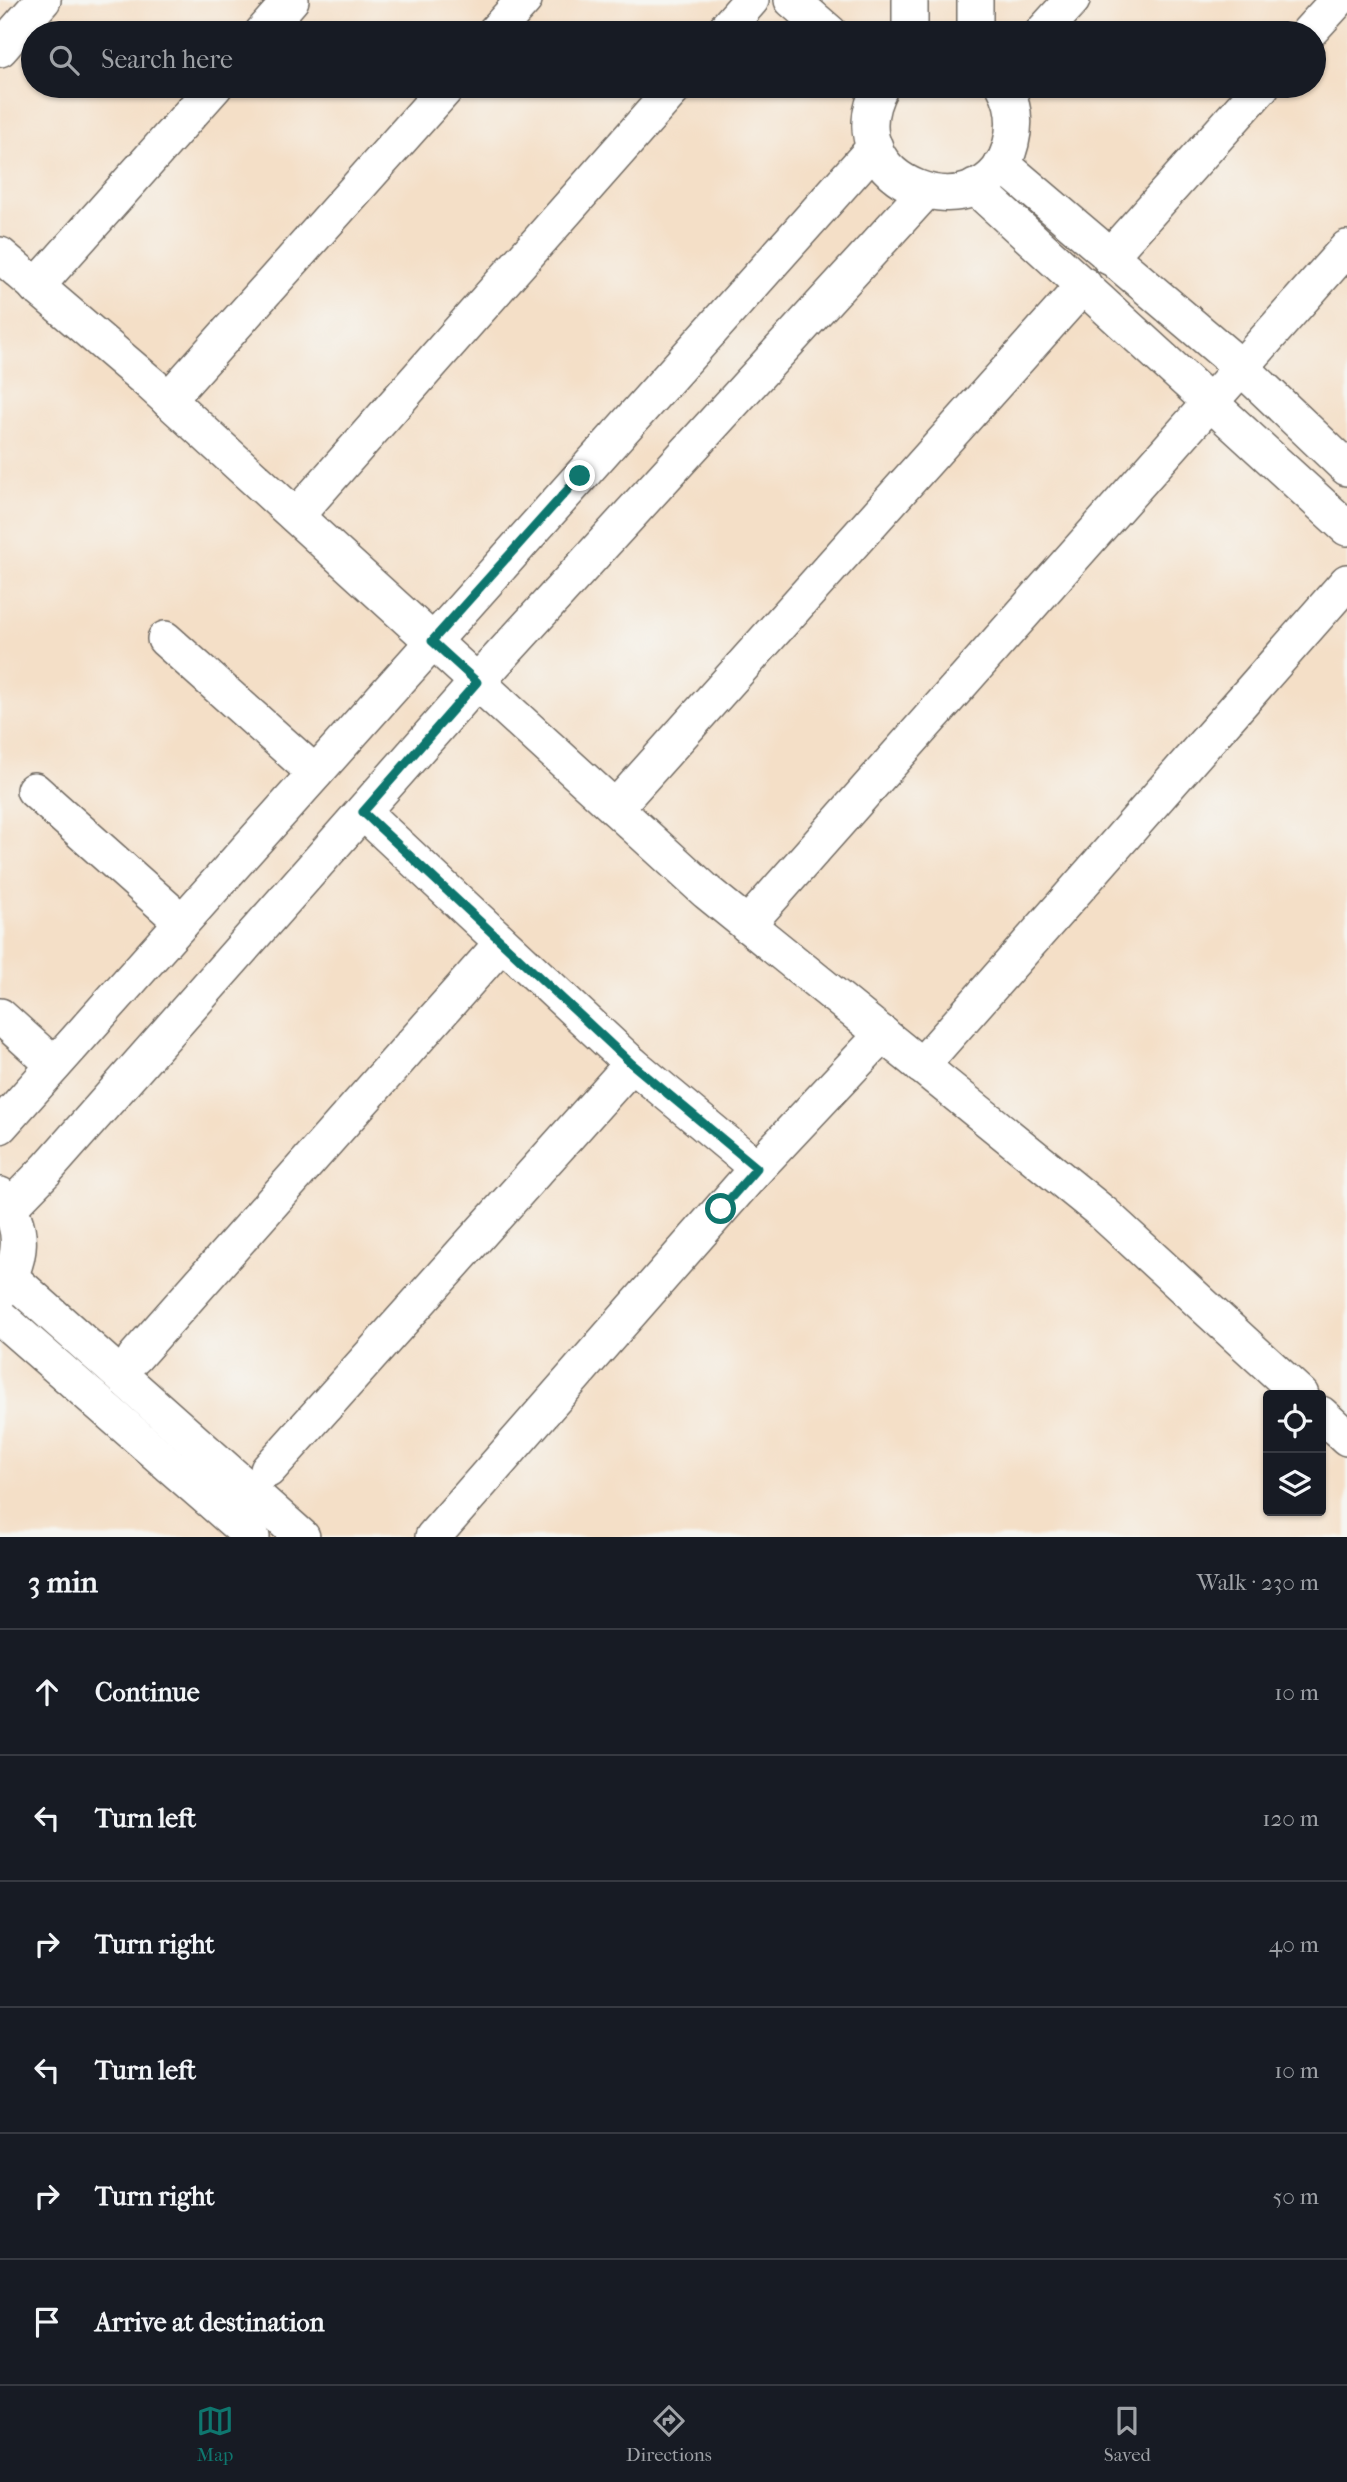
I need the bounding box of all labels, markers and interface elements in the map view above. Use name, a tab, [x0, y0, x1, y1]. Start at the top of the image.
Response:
search box	[21, 21, 1326, 98]
icon: search	[45, 41, 83, 79]
text: Search here	[101, 44, 233, 75]
route end	[564, 460, 595, 491]
route start	[705, 1193, 736, 1224]
map controls	[1263, 1390, 1326, 1516]
button: locate	[1263, 1390, 1326, 1453]
button: layers	[1263, 1453, 1326, 1516]
text: 3 min	[28, 1565, 98, 1600]
text: Walk · 230 m	[1197, 1569, 1319, 1596]
icon: ahead	[28, 1673, 66, 1711]
text: Continue	[95, 1677, 200, 1708]
text: 10 m	[1274, 1679, 1319, 1706]
icon: left	[28, 1799, 66, 1837]
text: Turn left	[95, 1803, 196, 1834]
text: 120 m	[1262, 1805, 1319, 1832]
icon: right	[28, 1925, 66, 1963]
text: Turn right	[95, 1929, 215, 1960]
text: 40 m	[1269, 1931, 1319, 1958]
icon: left	[28, 2051, 66, 2089]
text: Turn left	[95, 2055, 196, 2086]
text: 10 m	[1274, 2057, 1319, 2084]
icon: right	[28, 2177, 66, 2215]
text: Turn right	[95, 2181, 215, 2212]
text: 50 m	[1272, 2183, 1319, 2210]
icon: arrive	[28, 2303, 66, 2341]
text: Arrive at destination	[95, 2307, 325, 2338]
tab: Map	[196, 2402, 234, 2466]
tab: Directions	[626, 2402, 712, 2466]
tab: Saved	[1104, 2402, 1151, 2466]

